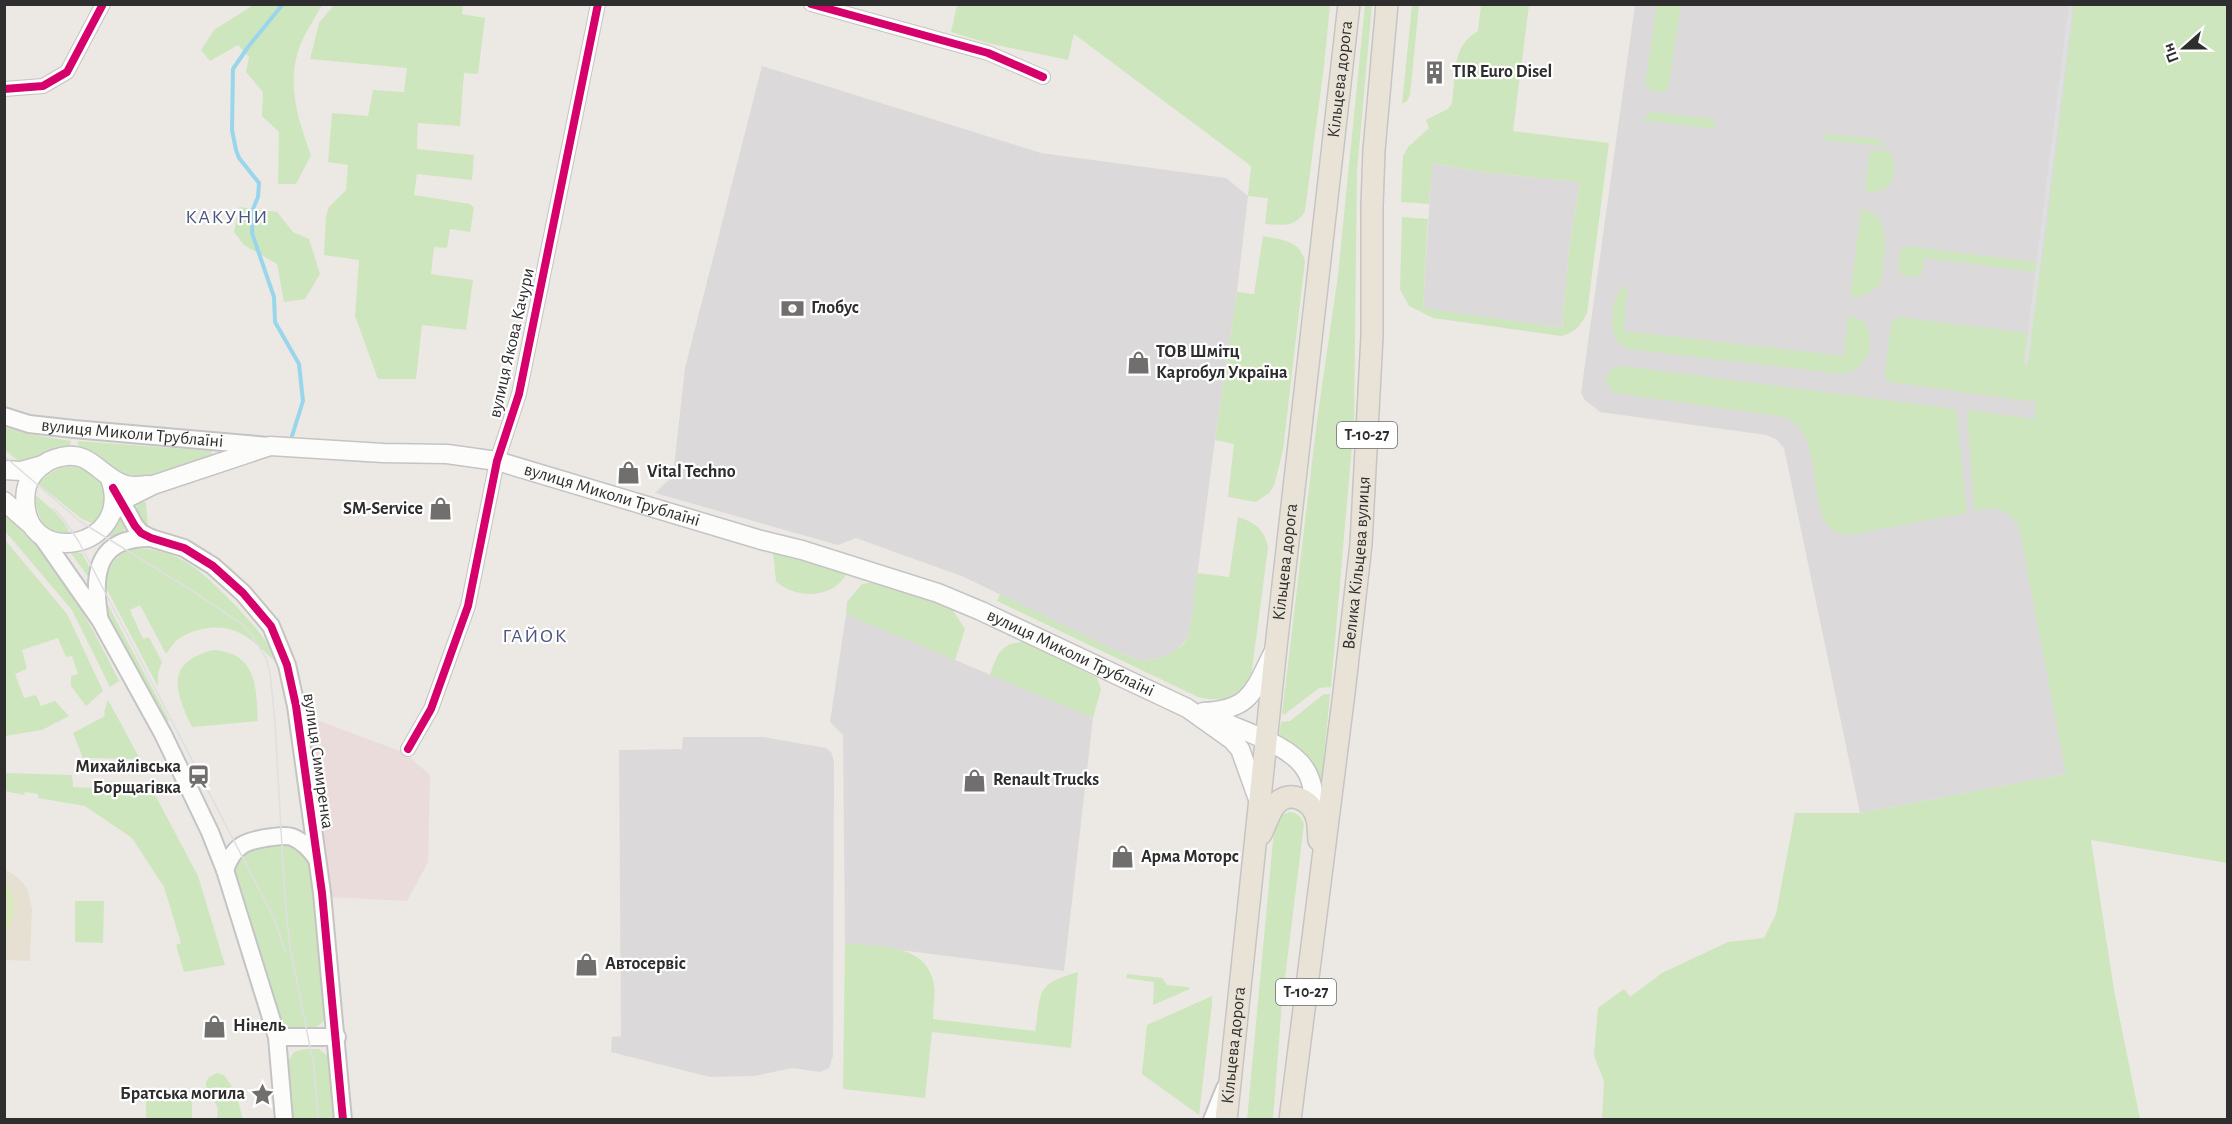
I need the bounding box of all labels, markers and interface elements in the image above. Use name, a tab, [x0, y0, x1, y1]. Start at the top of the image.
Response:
north arrow	[2154, 18, 2214, 78]
street label: Кільцева дорога	[1325, 20, 1356, 139]
text: Пн	[2160, 41, 2182, 65]
building icon: TIR Euro Disel	[1421, 59, 1447, 85]
place label: TIR Euro Disel	[1452, 63, 1552, 81]
district label: КАКУНИ	[185, 207, 269, 227]
street label: вулиця Якова Качури	[486, 266, 538, 420]
bank icon: Глобус	[780, 295, 806, 321]
place label: Глобус	[811, 299, 859, 317]
place label: ТОВ Шмітц Каргобул Україна	[1156, 343, 1288, 382]
shop icon: ТОВ Шмітц Каргобул Україна	[1125, 349, 1151, 375]
street label: вулиця Миколи Трублаїні	[40, 416, 224, 451]
road number: Т-10-27	[1337, 422, 1397, 448]
shop icon: Vital Techno	[616, 459, 642, 485]
street label: вулиця Миколи Трублаїні	[522, 461, 702, 530]
place label: Vital Techno	[647, 463, 736, 481]
street label: Велика Кільцева вулиця	[1340, 476, 1374, 651]
shop icon: SM-Service	[428, 496, 454, 522]
place label: SM-Service	[343, 500, 423, 518]
street label: Кільцева дорога	[1270, 503, 1301, 622]
street label: вулиця Миколи Трублаїні	[984, 606, 1157, 700]
district label: ГАЙОК	[502, 626, 568, 646]
street label: вулиця Симиренка	[300, 692, 336, 830]
place label: Михайлівська Борщагівка	[75, 758, 181, 797]
station icon: Михайлівська Борщагівка	[186, 764, 212, 790]
shop icon: Renault Trucks	[962, 767, 988, 793]
place label: Renault Trucks	[993, 771, 1099, 789]
shop icon: Арма Моторс	[1110, 844, 1136, 870]
place label: Арма Моторс	[1141, 848, 1239, 866]
shop icon: Автосервіс	[574, 951, 600, 977]
place label: Автосервіс	[605, 955, 686, 973]
road number: Т-10-27	[1276, 979, 1336, 1005]
street label: Кільцева дорога	[1219, 986, 1249, 1105]
shop icon: Нінель	[202, 1013, 228, 1039]
place label: Нінель	[233, 1017, 286, 1035]
place icon: Братська могила	[250, 1081, 276, 1107]
place label: Братська могила	[120, 1085, 245, 1103]

